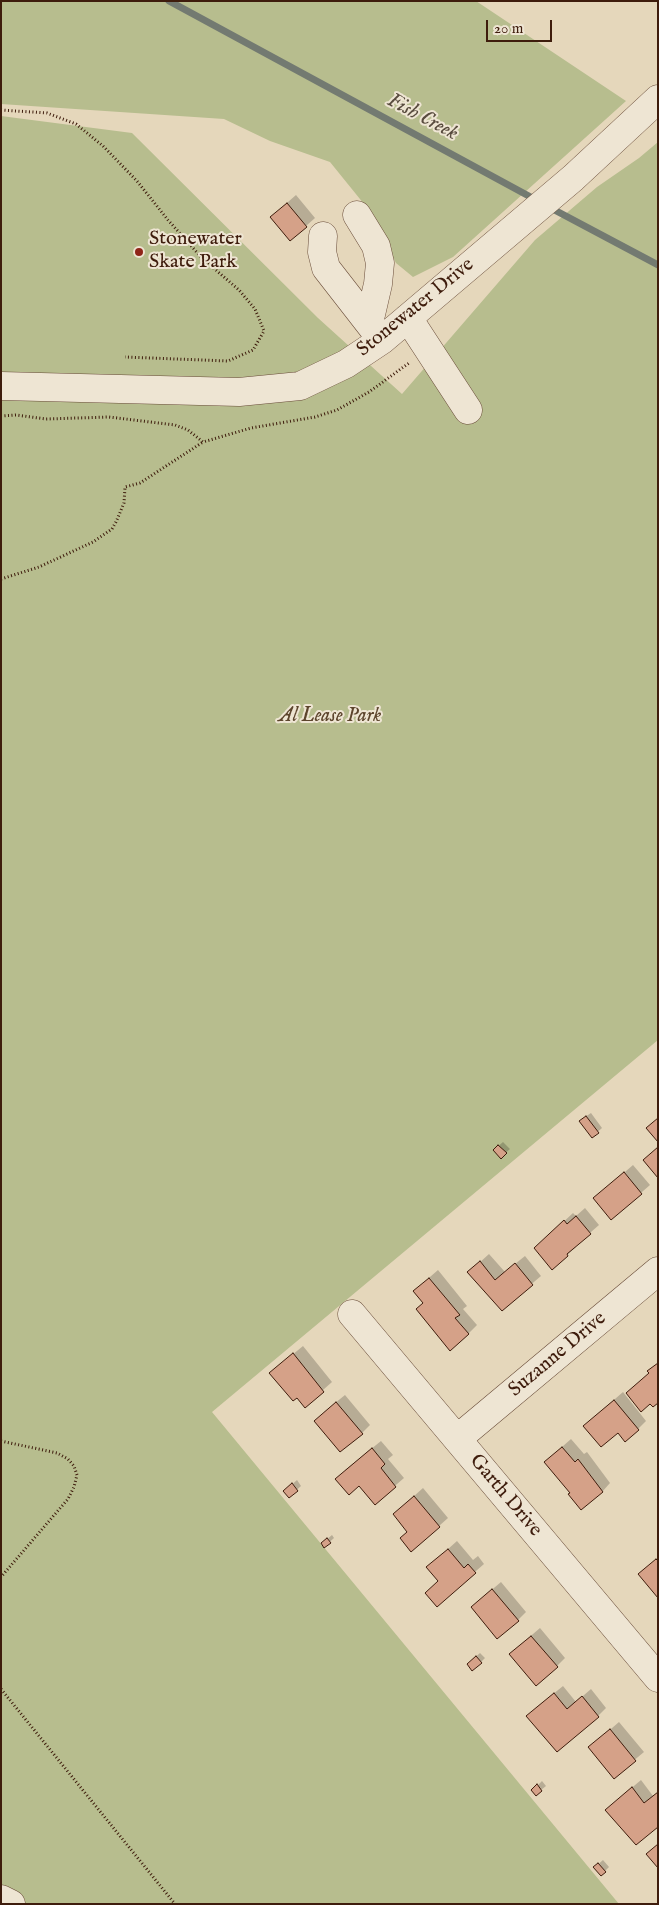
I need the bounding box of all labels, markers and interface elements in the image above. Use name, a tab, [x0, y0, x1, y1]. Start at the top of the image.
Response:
scale bar	[489, 10, 555, 42]
text: 20 m	[494, 19, 523, 38]
water label: Fish Creek	[382, 89, 462, 147]
place label: Stonewater Skate Park	[149, 228, 242, 275]
marker: Stonewater Skate Park	[133, 246, 145, 258]
street label: Stonewater Drive	[353, 253, 479, 363]
park label: Al Lease Park	[279, 705, 381, 729]
street label: Suzanne Drive	[504, 1307, 612, 1403]
street label: Garth Drive	[464, 1450, 546, 1542]

